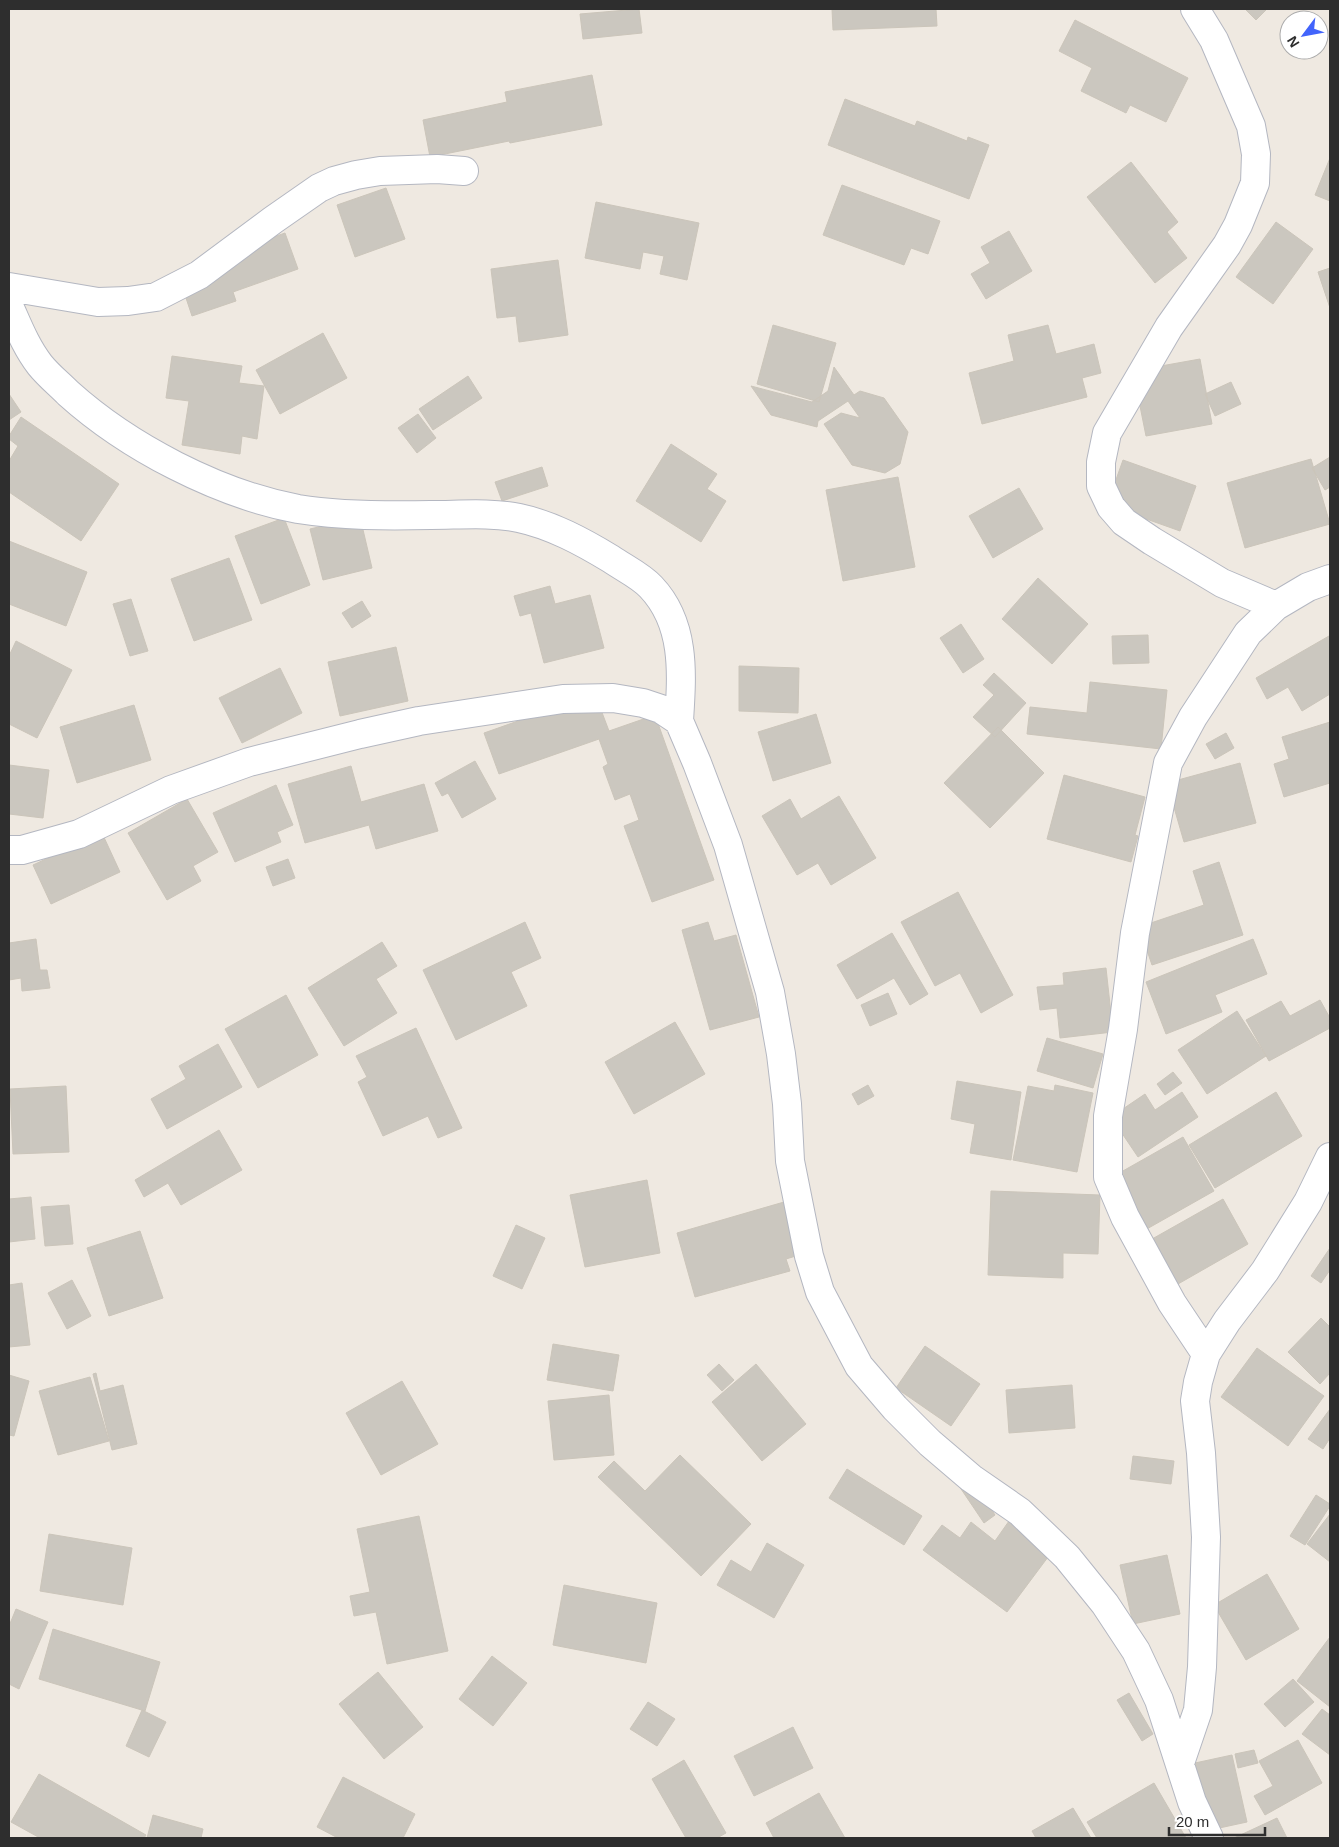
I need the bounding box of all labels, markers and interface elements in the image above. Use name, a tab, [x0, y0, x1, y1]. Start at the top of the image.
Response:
north arrow	[1279, 10, 1329, 60]
text: N	[1284, 33, 1302, 50]
scale bar	[1169, 1804, 1265, 1836]
text: 20 m	[1176, 1813, 1209, 1830]

